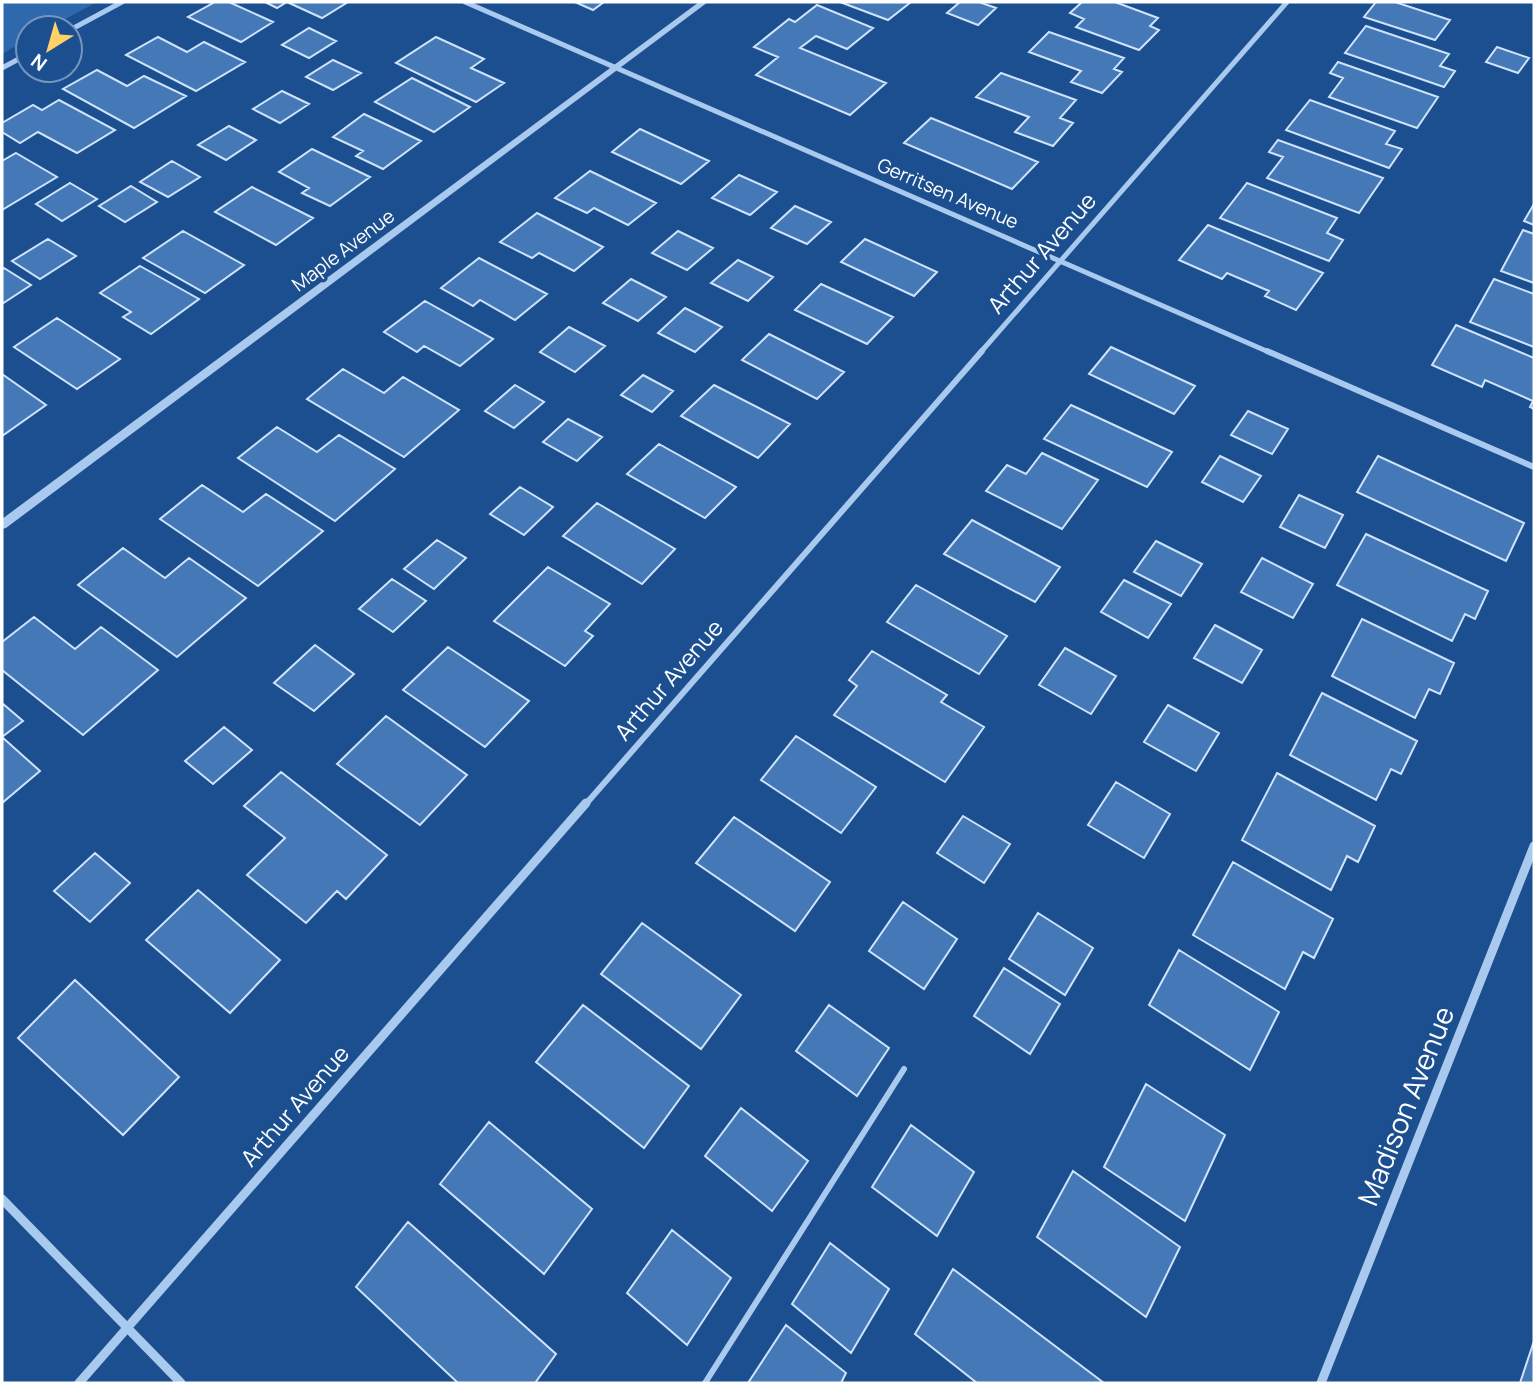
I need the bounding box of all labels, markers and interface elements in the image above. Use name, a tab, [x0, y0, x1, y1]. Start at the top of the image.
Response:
north arrow	[14, 14, 84, 84]
text: N	[25, 48, 52, 77]
street label: Gerritsen Avenue	[873, 151, 1023, 235]
street label: Arthur Avenue	[980, 185, 1103, 320]
street label: Maple Avenue	[286, 203, 400, 297]
street label: Arthur Avenue	[607, 612, 730, 747]
street label: Madison Avenue	[1348, 1000, 1462, 1211]
street label: Arthur Avenue	[233, 1038, 356, 1173]

